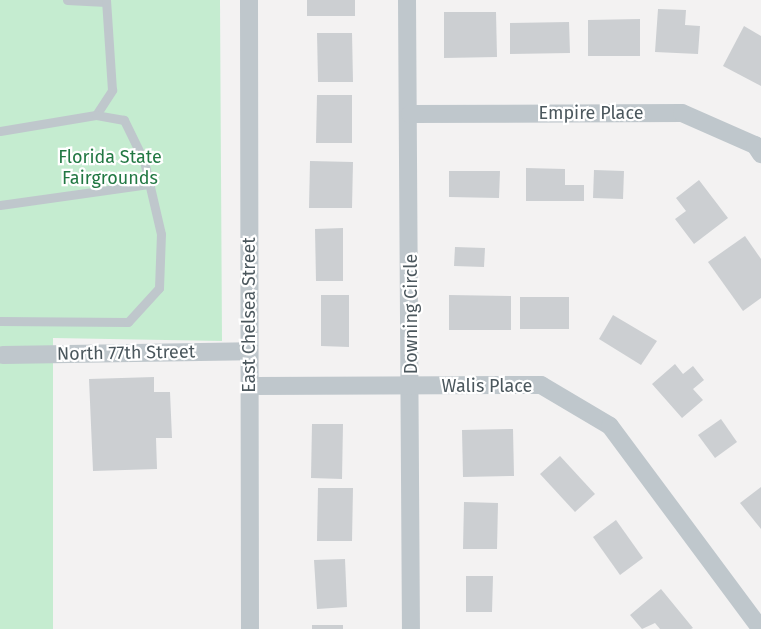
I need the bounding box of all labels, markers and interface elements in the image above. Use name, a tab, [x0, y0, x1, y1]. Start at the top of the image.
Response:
street label: Empire Place	[539, 102, 643, 124]
park label: Florida State Fairgrounds	[58, 147, 162, 190]
street label: East Chelsea Street	[238, 237, 260, 393]
street label: Downing Circle	[400, 254, 422, 374]
street label: North 77th Street	[57, 341, 195, 365]
street label: Walis Place	[442, 375, 532, 397]

